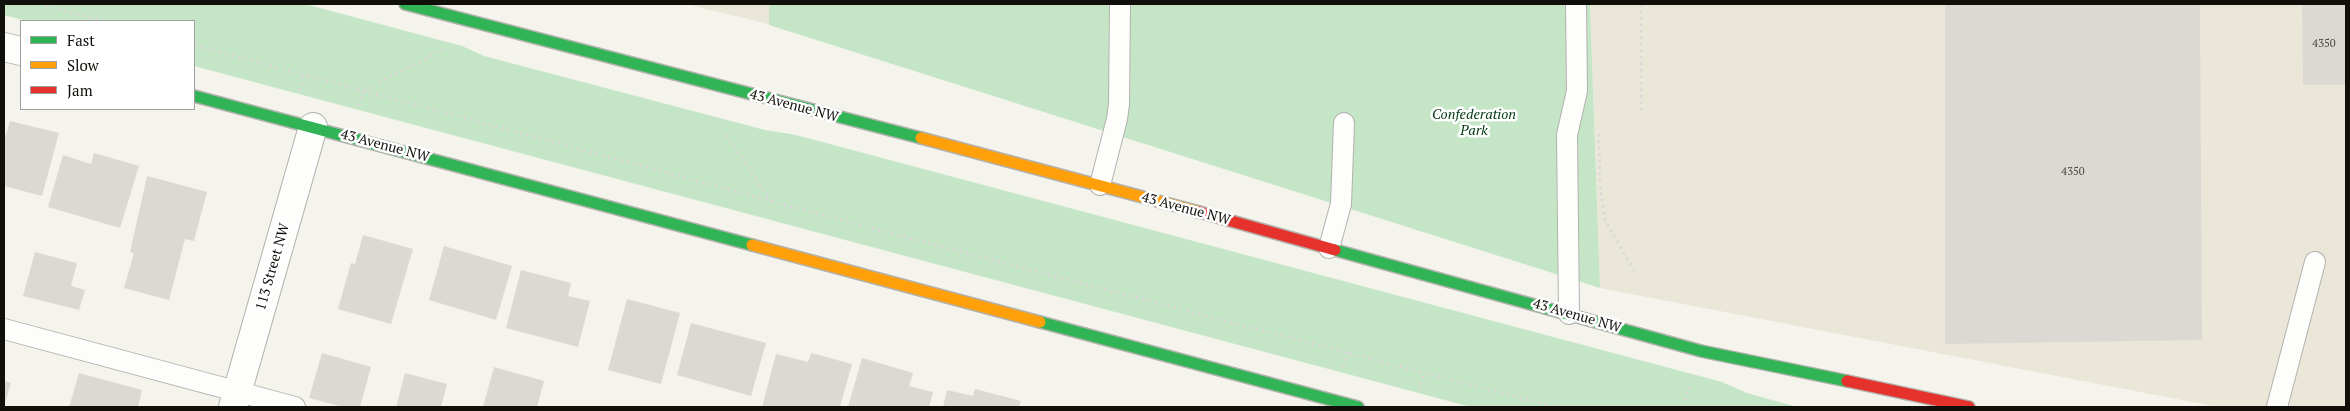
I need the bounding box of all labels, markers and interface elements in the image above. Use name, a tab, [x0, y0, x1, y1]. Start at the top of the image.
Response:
legend	[20, 20, 195, 110]
text: Fast	[67, 30, 95, 50]
house number: 4350	[2312, 37, 2336, 51]
text: Slow	[67, 55, 99, 75]
text: Jam	[67, 80, 93, 100]
street label: 43 Avenue NW	[748, 86, 840, 126]
park label: Confederation Park	[1432, 107, 1516, 140]
street label: 43 Avenue NW	[339, 126, 431, 166]
house number: 4350	[2061, 165, 2085, 179]
street label: 43 Avenue NW	[1140, 189, 1232, 229]
street label: 113 Street NW	[253, 221, 293, 313]
street label: 43 Avenue NW	[1531, 295, 1623, 337]

